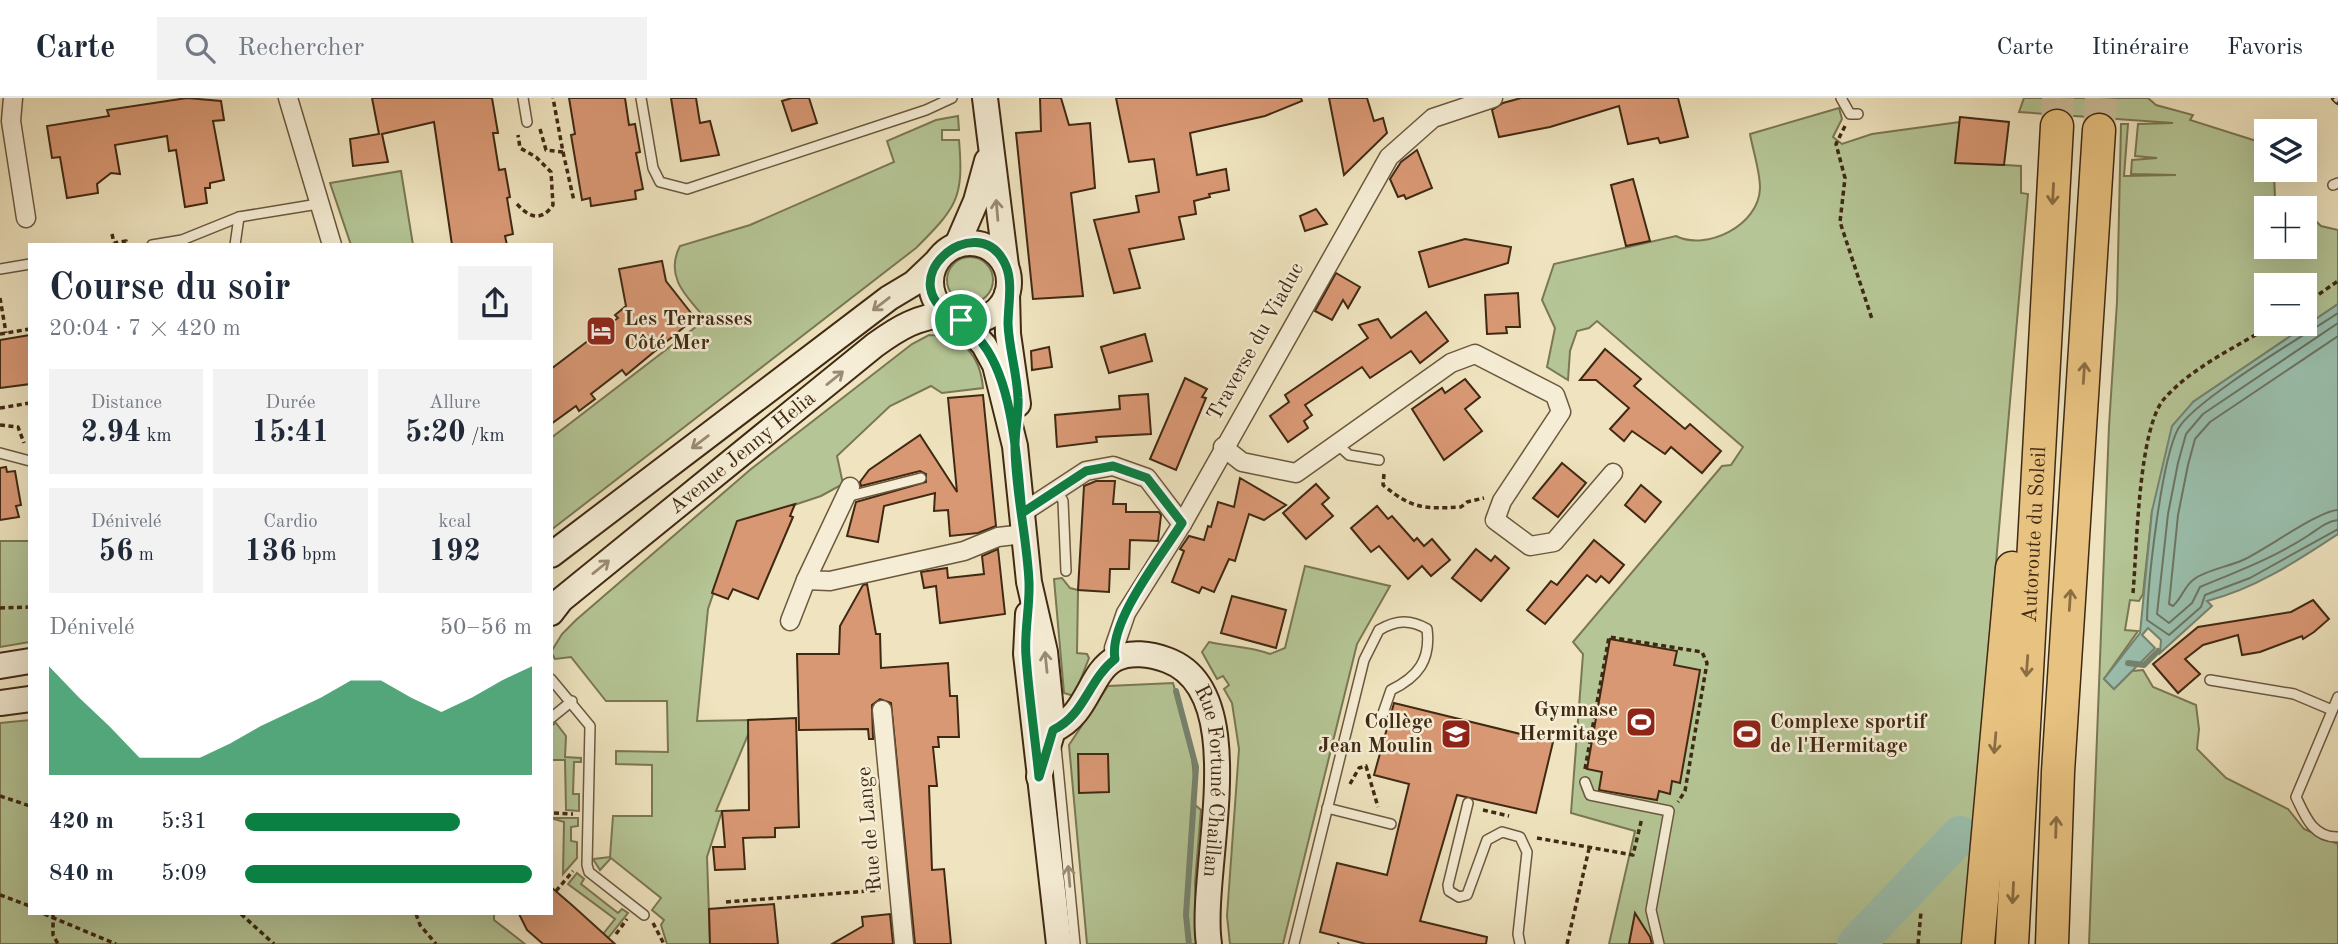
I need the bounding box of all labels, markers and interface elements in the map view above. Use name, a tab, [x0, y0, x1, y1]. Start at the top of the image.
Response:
search box	[157, 17, 647, 80]
icon: search	[181, 29, 219, 67]
text: Carte	[35, 32, 115, 65]
text: Rechercher	[237, 35, 364, 61]
text: Carte	[1996, 36, 2054, 60]
text: Itinéraire	[2092, 36, 2189, 60]
text: Favoris	[2227, 36, 2303, 60]
map controls	[2254, 119, 2317, 336]
button: layers	[2254, 119, 2317, 182]
one-way arrow	[2046, 182, 2059, 205]
button: +	[2254, 196, 2317, 259]
one-way arrow	[990, 199, 1003, 222]
street label: Traverse du Viaduc	[1204, 259, 1308, 425]
button: share	[458, 266, 532, 340]
text: Course du soir	[49, 270, 291, 308]
button: −	[2254, 273, 2317, 336]
pin	[931, 290, 991, 350]
one-way arrow	[873, 297, 891, 312]
icon: arrive	[942, 301, 980, 339]
place label: Les Terrasses Côté Mer	[624, 309, 752, 354]
hotel icon: Les Terrasses Côté Mer	[584, 314, 618, 348]
text: 20:04 · 7 × 420 m	[49, 317, 241, 340]
one-way arrow	[2078, 362, 2091, 384]
one-way arrow	[825, 370, 843, 385]
street label: Avenue Jenny Helia	[665, 387, 819, 518]
text: Distance	[90, 394, 162, 413]
text: Durée	[265, 394, 316, 413]
text: Allure	[429, 394, 481, 413]
text: 2.94	[81, 418, 141, 448]
text: 15:41	[251, 418, 329, 448]
text: 5:20	[405, 418, 466, 448]
text: km	[141, 427, 172, 446]
text: /km	[466, 427, 505, 446]
one-way arrow	[691, 434, 710, 449]
street label: Autoroute du Soleil	[2019, 446, 2050, 623]
text: Dénivelé	[91, 513, 162, 532]
text: Cardio	[263, 513, 318, 532]
text: kcal	[438, 513, 471, 532]
text: 56	[99, 537, 133, 567]
text: 136	[244, 537, 297, 567]
text: 192	[429, 537, 481, 567]
text: m	[133, 546, 154, 565]
text: bpm	[297, 546, 337, 565]
one-way arrow	[591, 559, 609, 575]
one-way arrow	[2063, 589, 2076, 612]
text: Dénivelé	[49, 616, 135, 639]
text: 50–56 m	[440, 616, 532, 639]
one-way arrow	[1039, 651, 1052, 674]
one-way arrow	[2020, 654, 2033, 677]
street label: Rue Fortuné Chaillan	[1190, 682, 1228, 878]
place label: Gymnase Hermitage	[1519, 700, 1618, 745]
sports icon: Gymnase Hermitage	[1624, 705, 1658, 739]
place label: Collège Jean Moulin	[1318, 712, 1433, 757]
place label: Complexe sportif de l'Hermitage	[1770, 712, 1928, 757]
school or university icon: Collège Jean Moulin	[1439, 717, 1473, 751]
sports icon: Complexe sportif de l'Hermitage	[1730, 717, 1764, 751]
one-way arrow	[1988, 731, 2001, 753]
street label: Rue de Lange	[854, 766, 886, 892]
text: 420 m	[49, 810, 114, 833]
text: 5:31	[161, 810, 207, 833]
one-way arrow	[2049, 816, 2062, 839]
text: 840 m	[49, 862, 114, 885]
text: 5:09	[161, 862, 207, 885]
one-way arrow	[1062, 865, 1075, 888]
one-way arrow	[2006, 881, 2019, 904]

